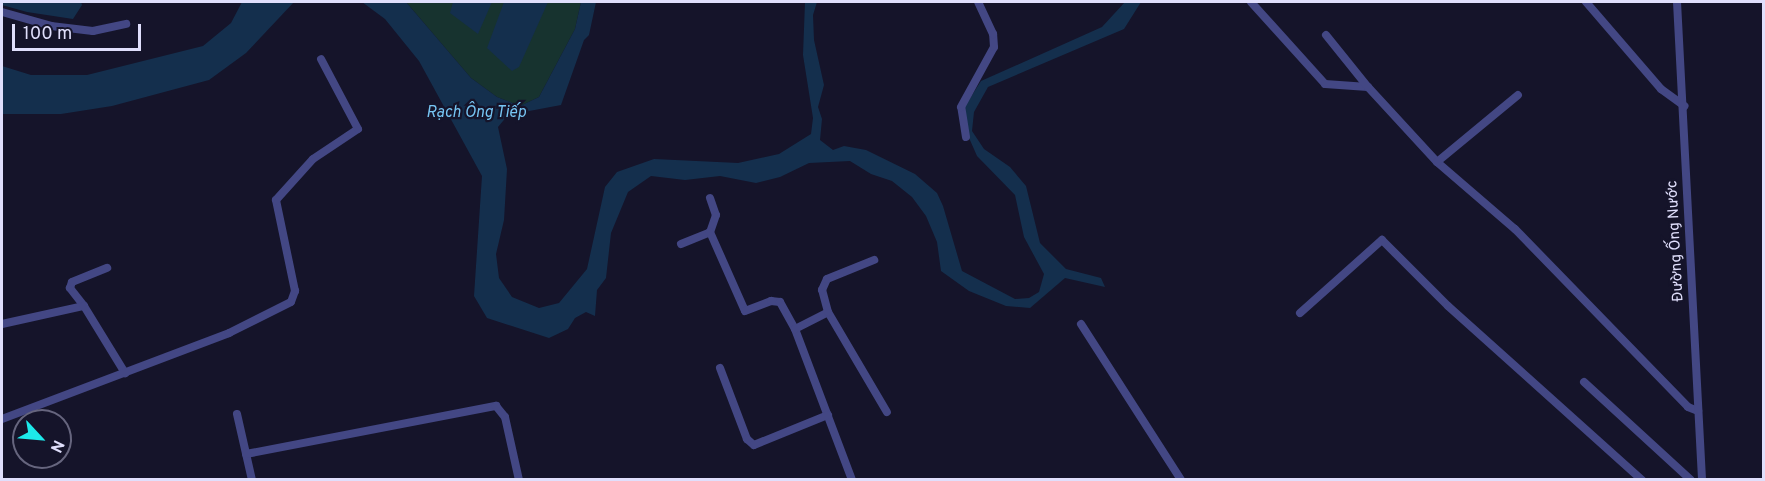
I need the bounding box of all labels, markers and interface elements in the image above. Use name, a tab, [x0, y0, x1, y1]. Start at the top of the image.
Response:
scale bar	[15, 12, 144, 50]
text: 100 m	[23, 23, 72, 46]
water label: Rạch Ông Tiếp	[426, 103, 526, 123]
street label: Đường Ống Nước	[1664, 180, 1688, 302]
north arrow	[12, 409, 72, 469]
text: N	[45, 436, 68, 456]

